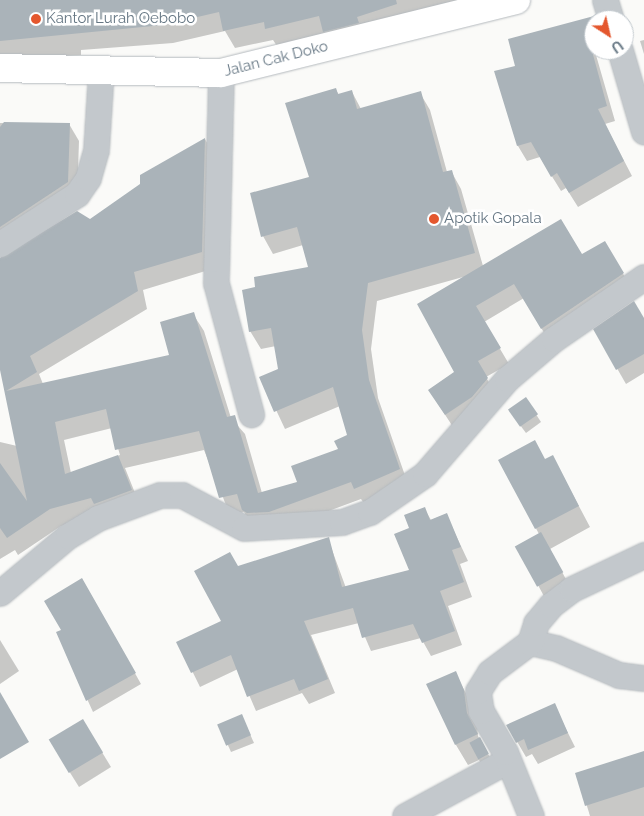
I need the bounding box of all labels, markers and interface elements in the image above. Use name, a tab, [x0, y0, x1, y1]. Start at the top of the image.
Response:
place label: Kantor Lurah Oebobo	[46, 10, 195, 28]
north arrow	[584, 10, 634, 60]
marker: Kantor Lurah Oebobo	[30, 13, 42, 25]
street label: Jalan Cak Doko	[222, 37, 330, 81]
text: U	[608, 37, 626, 56]
place label: Apotik Gopala	[444, 210, 542, 228]
marker: Apotik Gopala	[428, 213, 440, 225]

